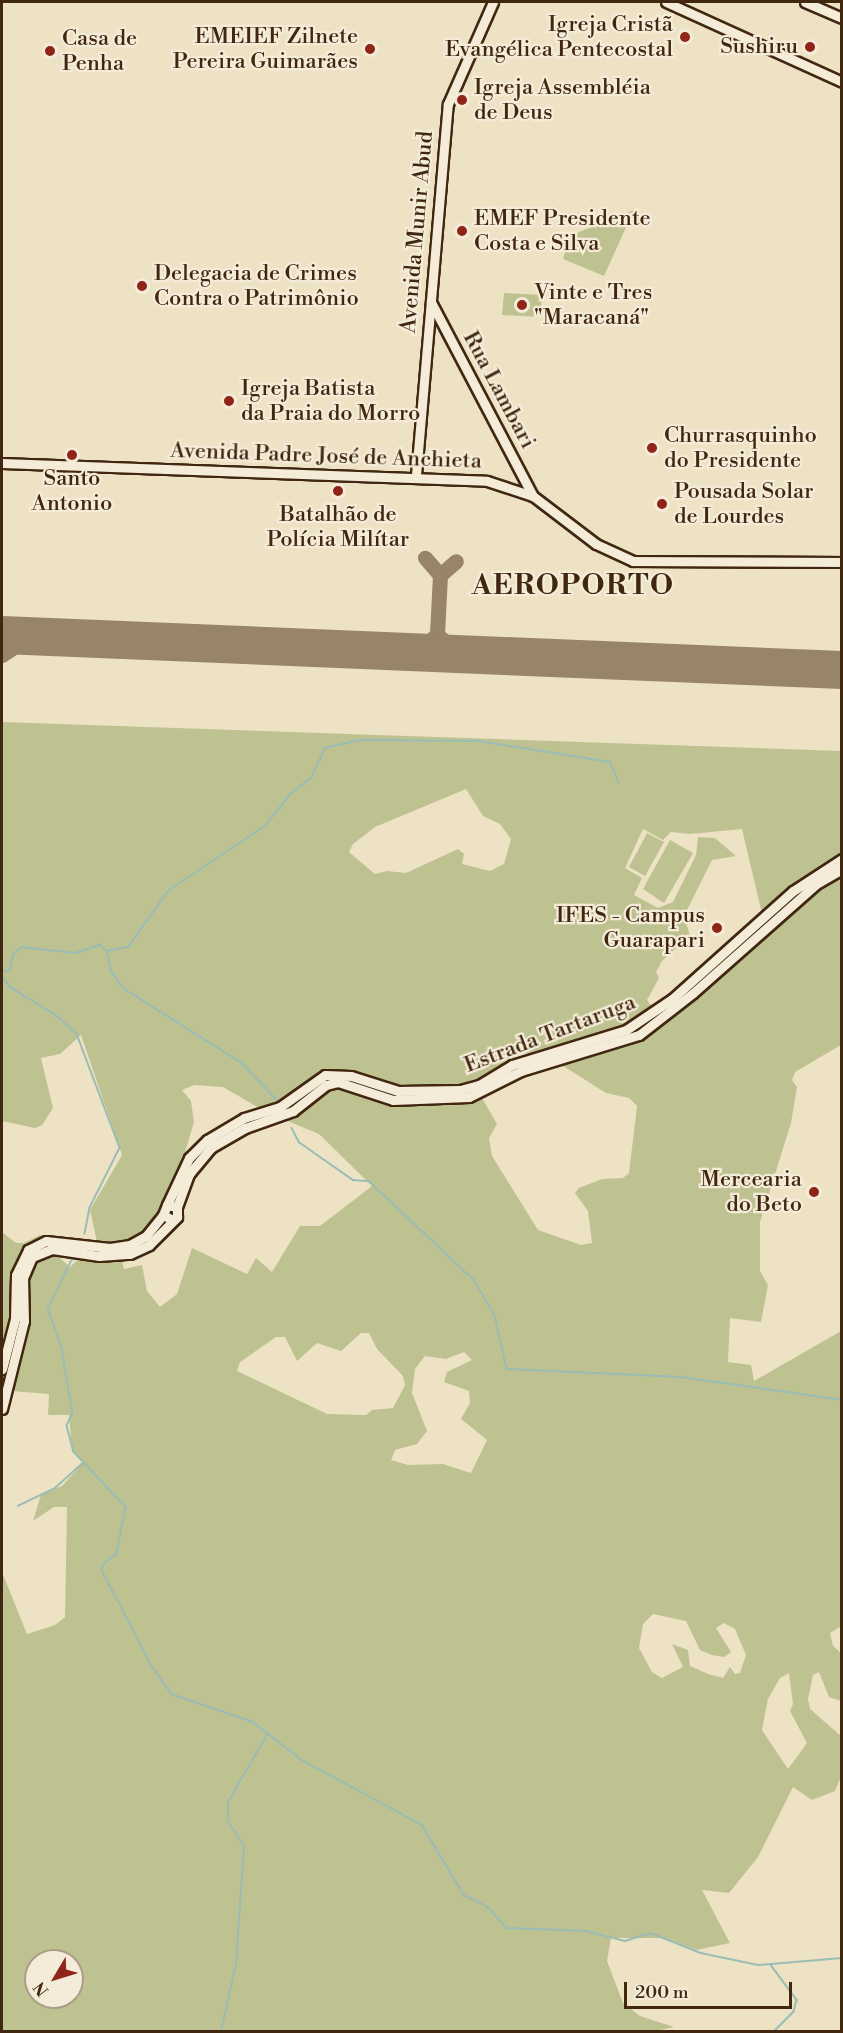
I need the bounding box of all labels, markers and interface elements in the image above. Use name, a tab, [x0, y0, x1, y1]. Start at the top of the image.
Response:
place label: Igreja Cristã Evangélica Pentecostal	[445, 11, 673, 62]
place label: EMEIEF Zilnete Pereira Guimarães	[173, 23, 358, 74]
place label: Casa de Penha	[62, 25, 137, 76]
marker: Igreja Cristã Evangélica Pentecostal	[678, 30, 692, 44]
place label: Sushiru	[720, 34, 798, 60]
marker: Sushiru	[803, 40, 817, 54]
marker: EMEIEF Zilnete Pereira Guimarães	[363, 42, 377, 56]
marker: Casa de Penha	[43, 44, 57, 58]
place label: Igreja Assembléia de Deus	[474, 74, 651, 125]
marker: Igreja Assembléia de Deus	[455, 93, 469, 107]
street label: Avenida Munir Abud	[395, 130, 439, 334]
place label: EMEF Presidente Costa e Silva	[474, 205, 651, 256]
marker: EMEF Presidente Costa e Silva	[455, 224, 469, 238]
place label: Delegacia de Crimes Contra o Patrimônio	[154, 260, 359, 312]
marker: Delegacia de Crimes Contra o Patrimônio	[135, 279, 149, 293]
place label: Vinte e Tres "Maracaná"	[534, 279, 652, 330]
marker: Vinte e Tres "Maracaná"	[515, 298, 529, 312]
street label: Rua Lambari	[457, 327, 541, 453]
place label: Igreja Batista da Praia do Morro	[241, 375, 420, 427]
marker: Igreja Batista da Praia do Morro	[222, 394, 236, 408]
place label: Churrasquinho do Presidente	[664, 422, 817, 474]
street label: Avenida Padre José de Anchieta	[170, 437, 482, 475]
marker: Churrasquinho do Presidente	[645, 441, 659, 455]
marker: Santo Antonio	[65, 448, 79, 462]
place label: Santo Antonio	[32, 465, 112, 516]
place label: Pousada Solar de Lourdes	[674, 478, 814, 530]
marker: Batalhão de Polícia Milítar	[331, 484, 345, 498]
marker: Pousada Solar de Lourdes	[655, 497, 669, 511]
place label: Batalhão de Polícia Milítar	[267, 501, 409, 552]
district label: AEROPORTO	[471, 569, 675, 603]
place label: IFES - Campus Guarapari	[556, 902, 705, 954]
marker: IFES - Campus Guarapari	[710, 921, 724, 935]
street label: Estrada Tartaruga	[461, 989, 639, 1079]
place label: Mercearia do Beto	[701, 1166, 802, 1218]
marker: Mercearia do Beto	[807, 1185, 821, 1199]
north arrow	[24, 1949, 84, 2009]
scale bar	[627, 1970, 795, 2008]
text: N	[30, 1978, 53, 2000]
text: 200 m	[635, 1981, 689, 2004]

